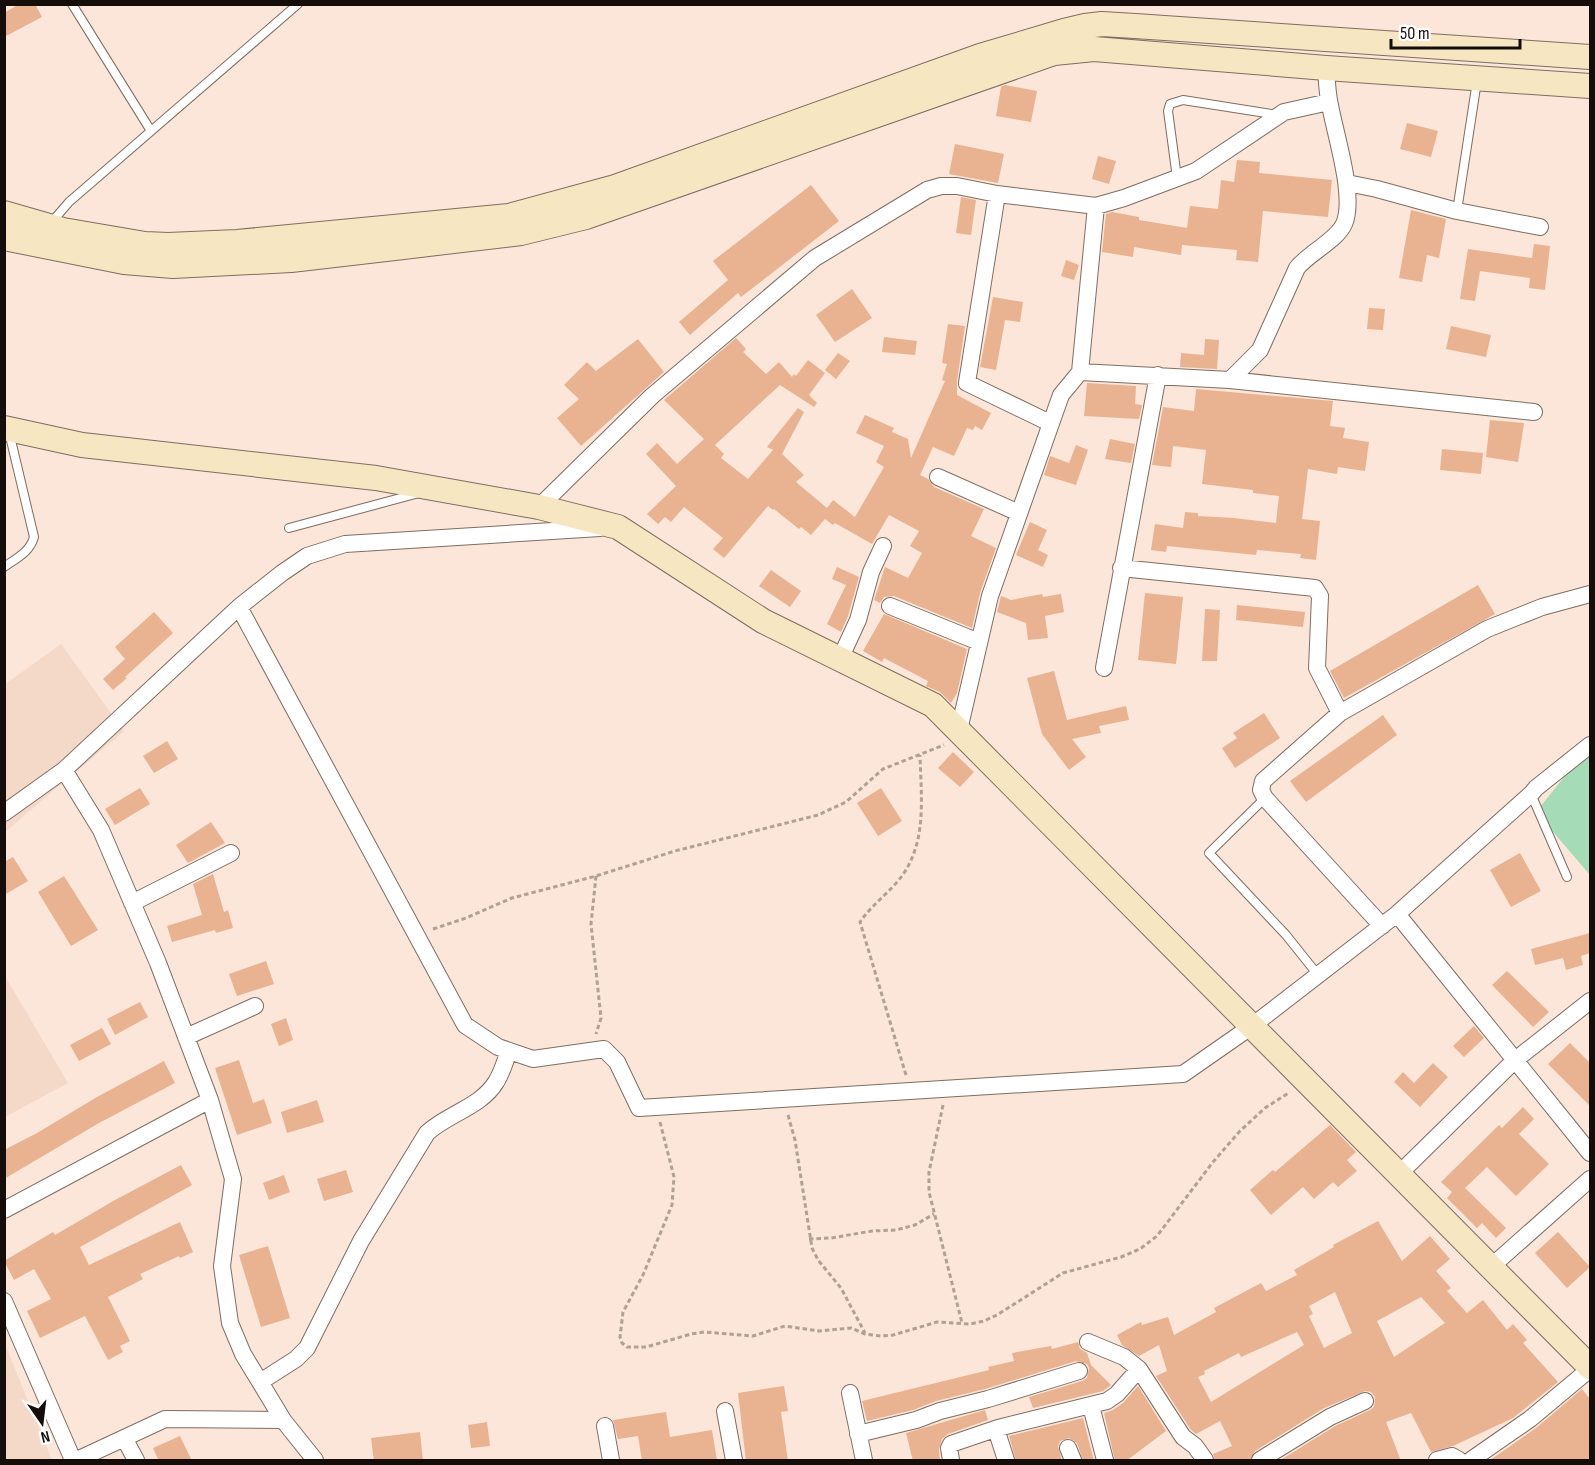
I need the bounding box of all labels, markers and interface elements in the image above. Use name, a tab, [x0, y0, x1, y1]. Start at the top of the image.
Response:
scale bar	[1391, 12, 1520, 50]
text: 50 m	[1400, 23, 1430, 44]
north arrow	[12, 1393, 72, 1453]
text: N	[39, 1426, 52, 1446]

